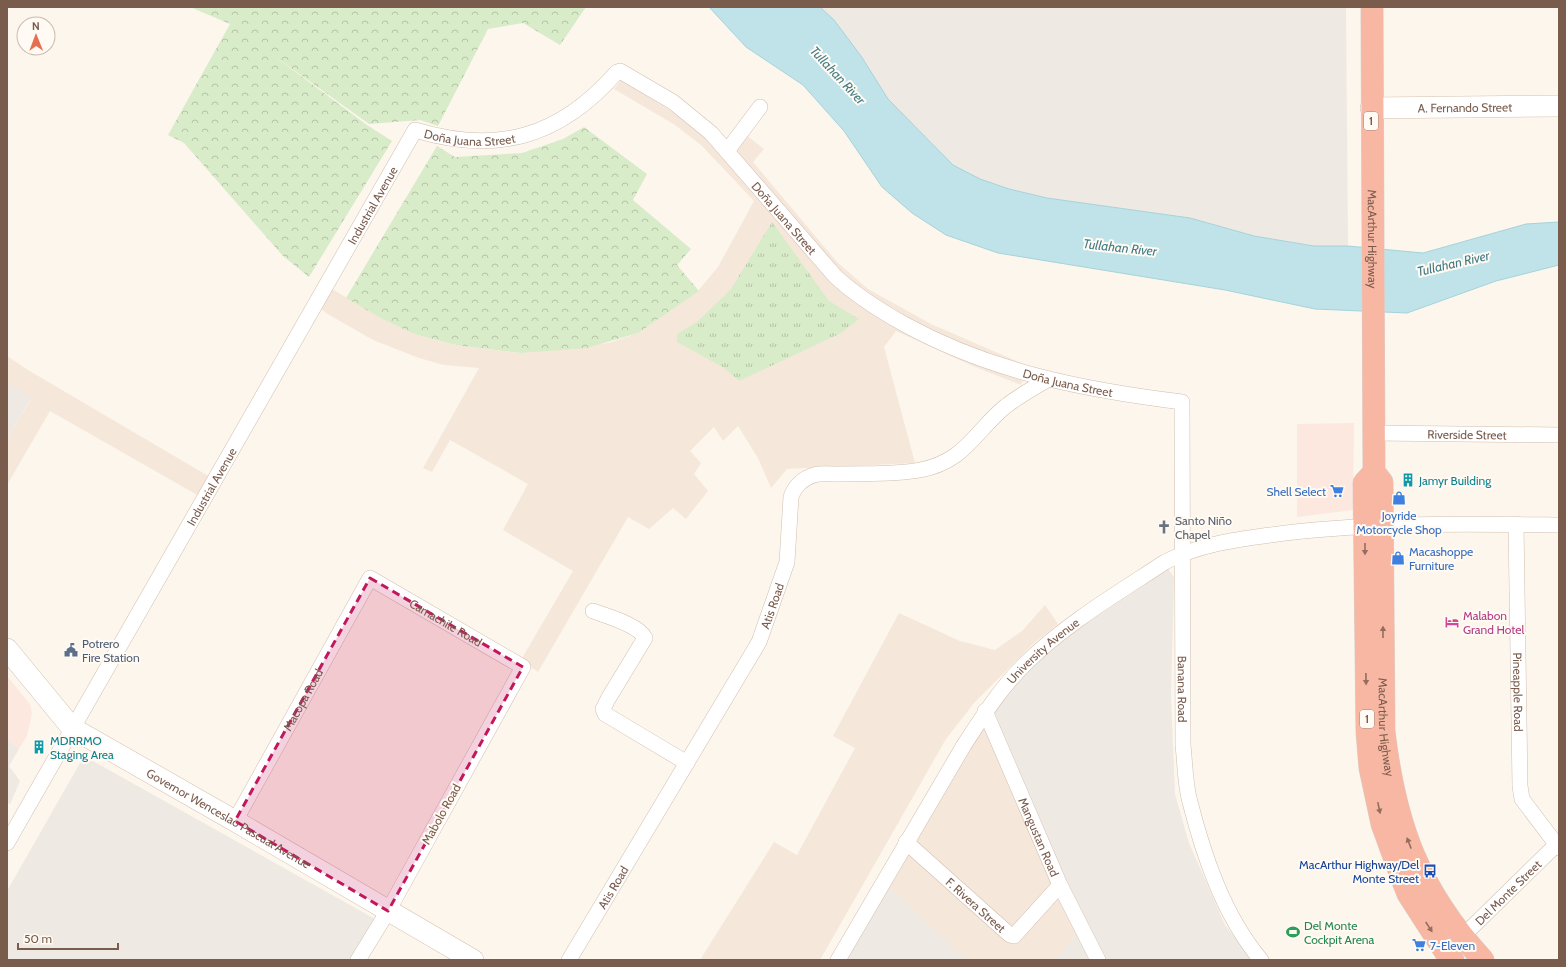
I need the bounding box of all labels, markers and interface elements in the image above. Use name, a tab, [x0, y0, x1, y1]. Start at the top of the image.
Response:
north arrow	[16, 16, 56, 56]
text: N	[32, 19, 40, 33]
water label: Tullahan River	[807, 43, 870, 108]
street label: A. Fernando Street	[1418, 99, 1512, 115]
road number: 1	[1364, 112, 1378, 130]
street label: Doña Juana Street	[423, 125, 516, 148]
street label: Industrial Avenue	[344, 163, 400, 247]
street label: Doña Juana Street	[749, 178, 820, 257]
street label: MacArthur Highway	[1365, 189, 1381, 289]
water label: Tullahan River	[1082, 235, 1159, 259]
water label: Tullahan River	[1415, 247, 1492, 279]
street label: Doña Juana Street	[1021, 365, 1114, 399]
street label: Riverside Street	[1427, 426, 1507, 442]
street label: Industrial Avenue	[183, 445, 239, 528]
building icon: Jamyr Building	[1400, 472, 1416, 488]
place label: Jamyr Building	[1418, 473, 1492, 488]
supermarket icon: Shell Select	[1329, 483, 1345, 499]
place label: Shell Select	[1266, 484, 1326, 499]
shop icon: Joyride Motorcycle Shop	[1391, 490, 1407, 506]
place label: Joyride Motorcycle Shop	[1356, 508, 1442, 537]
place label: Santo Niño Chapel	[1175, 513, 1232, 542]
church icon: Santo Niño Chapel	[1156, 519, 1172, 535]
one-way arrow	[1362, 543, 1368, 556]
place label: Macashoppe Furniture	[1409, 544, 1473, 573]
shop icon: Macashoppe Furniture	[1390, 550, 1406, 566]
street label: Atis Road	[757, 581, 787, 630]
street label: Camachile Road	[407, 595, 485, 649]
place label: Malabon Grand Hotel	[1463, 608, 1524, 637]
street label: University Avenue	[1003, 614, 1082, 686]
hotel icon: Malabon Grand Hotel	[1444, 614, 1460, 630]
one-way arrow	[1380, 625, 1386, 638]
place label: Potrero Fire Station	[82, 636, 140, 665]
public building icon: Potrero Fire Station	[63, 642, 79, 658]
street label: Pineapple Road	[1510, 652, 1527, 732]
street label: Banana Road	[1175, 656, 1190, 723]
street label: Macopa Road	[279, 666, 326, 733]
one-way arrow	[1363, 673, 1369, 686]
street label: MacArthur Highway	[1376, 678, 1398, 778]
road number: 1	[1360, 710, 1374, 728]
place label: MDRRMO Staging Area	[50, 733, 114, 762]
building icon: MDRRMO Staging Area	[31, 739, 47, 755]
street label: Governor Wenceslao Pascual Avenue	[144, 765, 313, 871]
street label: Mabolo Road	[418, 781, 464, 847]
street label: Mangustan Road	[1016, 795, 1063, 879]
one-way arrow	[1376, 802, 1382, 814]
one-way arrow	[1406, 837, 1412, 848]
street label: Del Monte Street	[1471, 856, 1544, 928]
place label: MacArthur Highway/Del Monte Street	[1299, 857, 1419, 886]
street label: Atis Road	[594, 863, 631, 911]
bus stop icon: MacArthur Highway/Del Monte Street	[1422, 863, 1438, 879]
street label: F. Rivera Street	[943, 874, 1009, 935]
place label: Del Monte Cockpit Arena	[1304, 918, 1375, 947]
one-way arrow	[1425, 922, 1433, 932]
sports icon: Del Monte Cockpit Arena	[1285, 924, 1301, 940]
scale bar	[18, 925, 118, 951]
text: 50 m	[24, 931, 52, 946]
supermarket icon: 7-Eleven	[1411, 937, 1427, 953]
place label: 7-Eleven	[1430, 938, 1475, 953]

